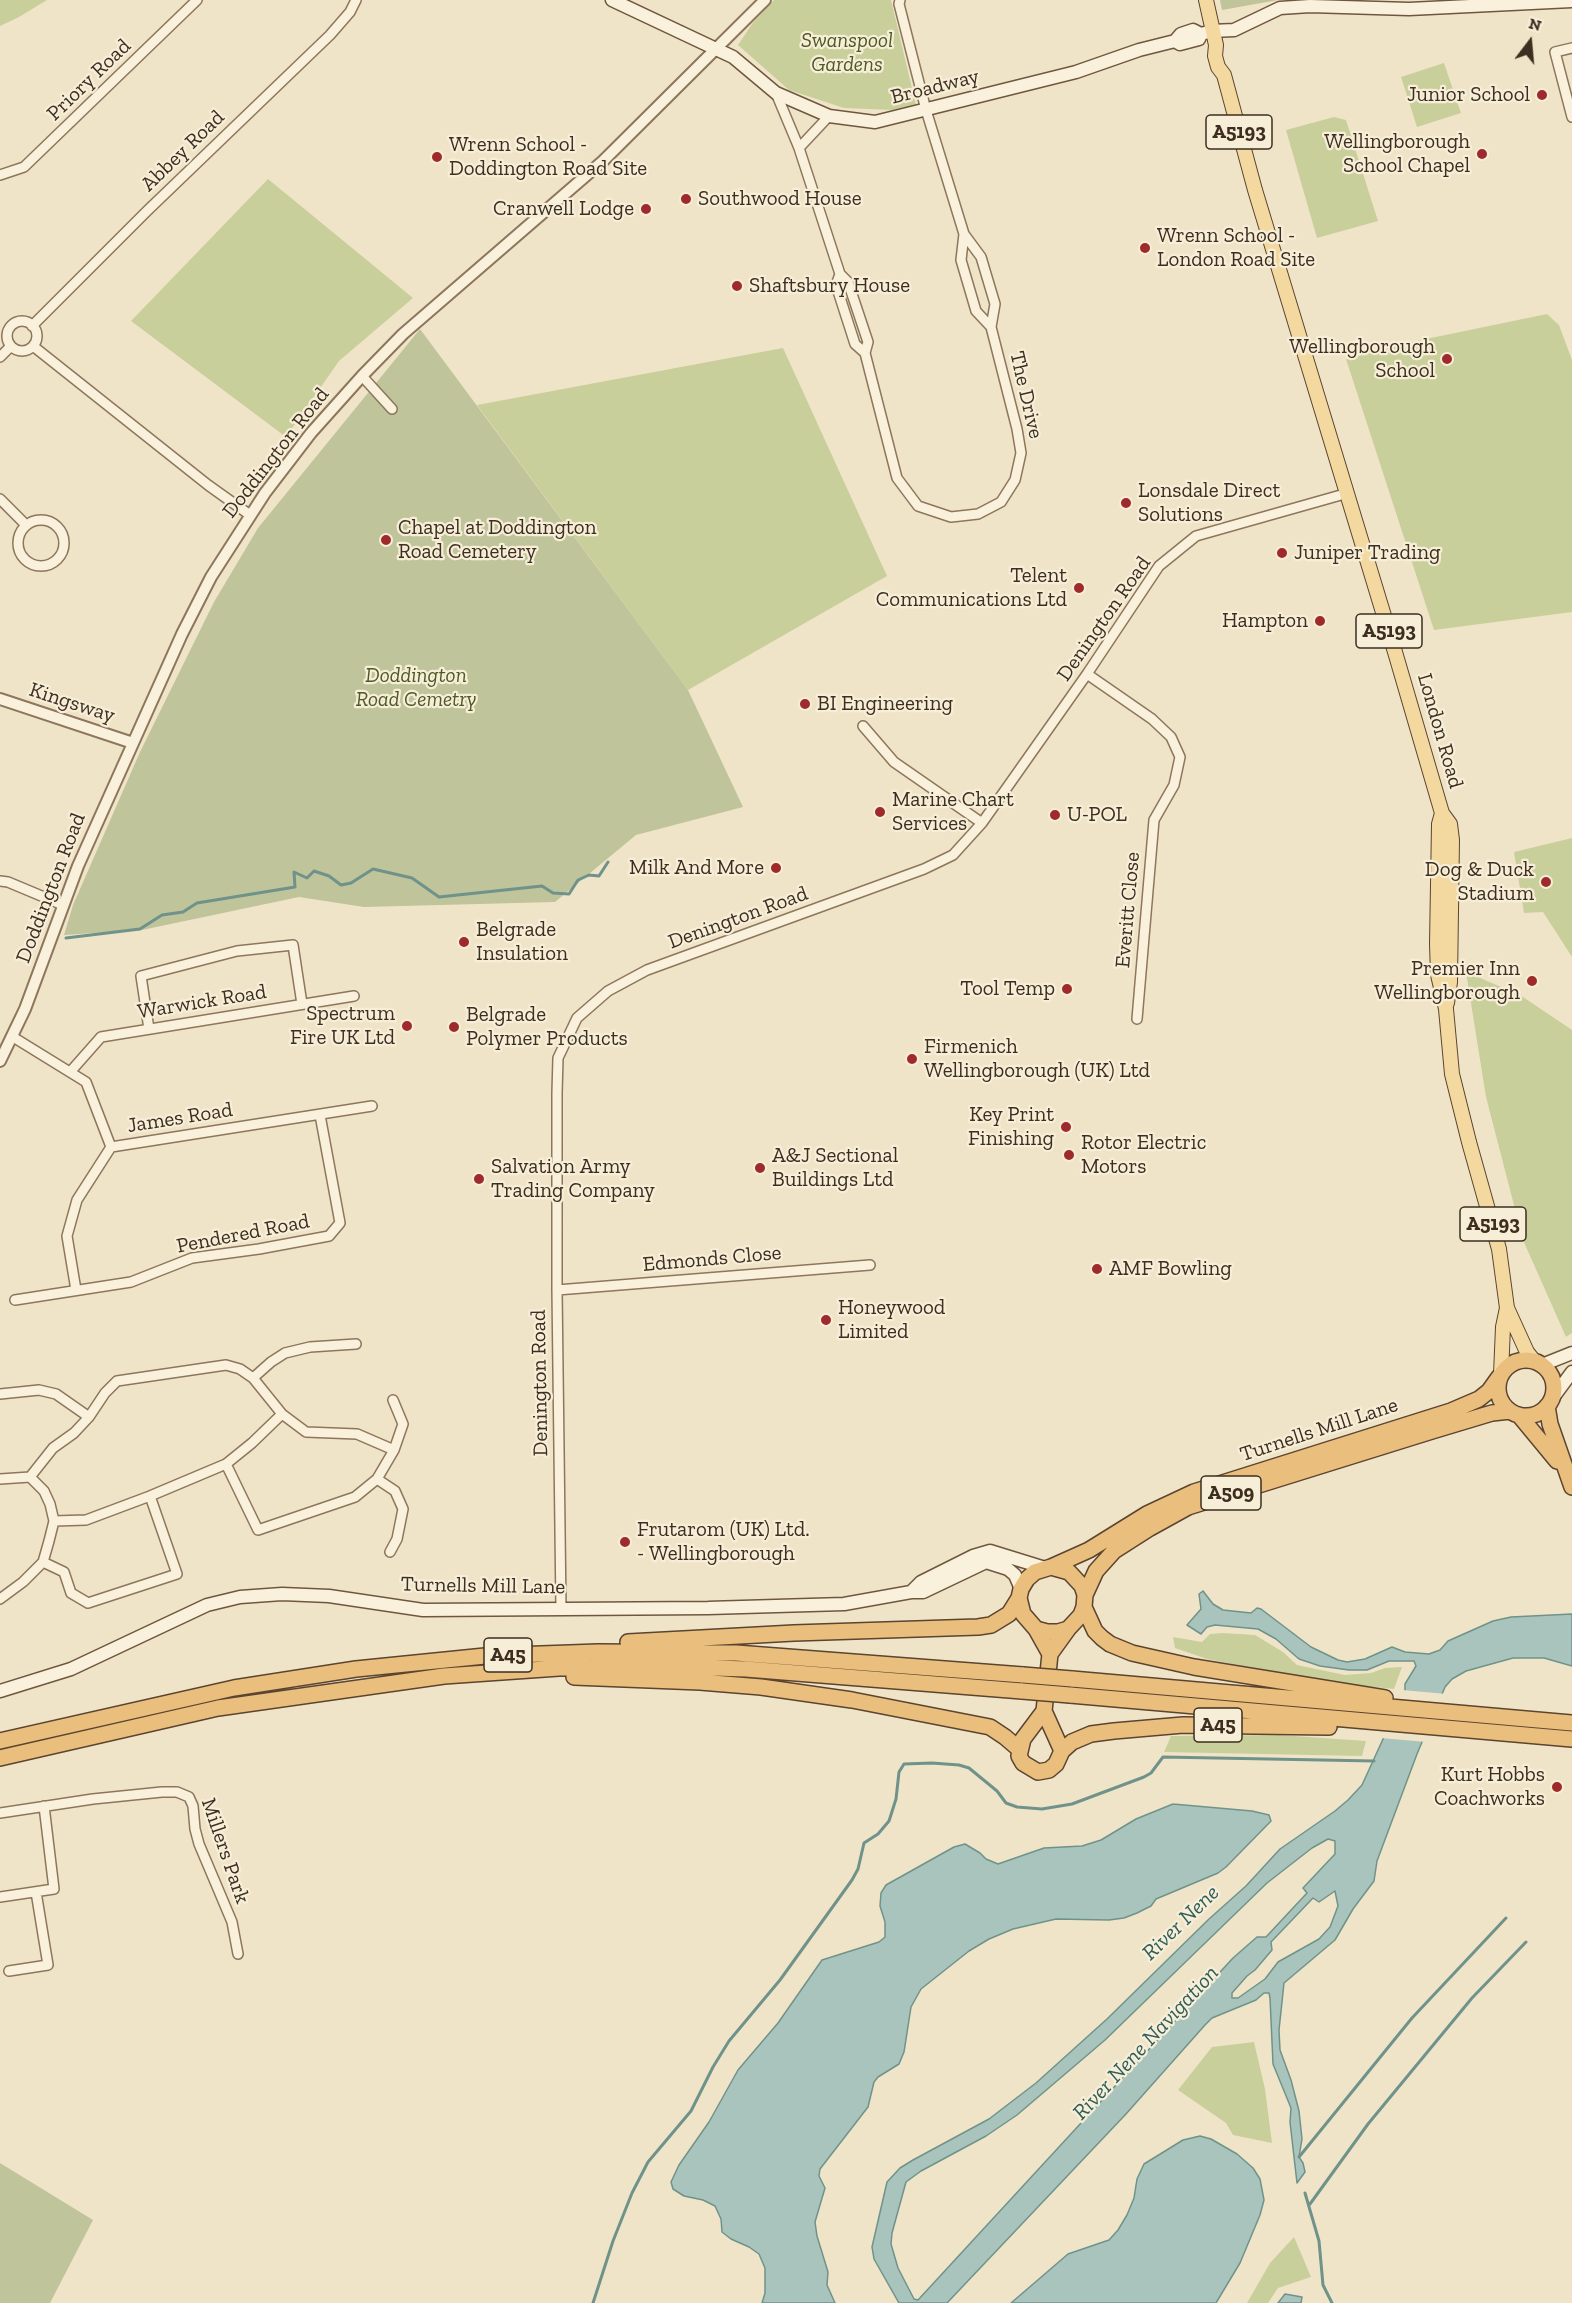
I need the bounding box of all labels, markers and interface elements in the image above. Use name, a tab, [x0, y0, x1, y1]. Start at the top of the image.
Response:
north arrow	[1500, 12, 1560, 72]
text: N	[1527, 13, 1544, 35]
park label: Swanspool Gardens	[801, 28, 893, 78]
street label: Priory Road	[42, 34, 136, 126]
street label: Broadway	[888, 64, 982, 110]
place label: Junior School	[1407, 82, 1530, 108]
marker: Junior School	[1535, 88, 1549, 102]
street label: Abbey Road	[136, 105, 230, 197]
road number: A5193	[1206, 115, 1272, 149]
place label: Wellingborough School Chapel	[1324, 129, 1470, 179]
place label: Wrenn School - Doddington Road Site	[449, 132, 647, 182]
marker: Wellingborough School Chapel	[1475, 147, 1489, 161]
marker: Wrenn School - Doddington Road Site	[430, 150, 444, 164]
place label: Southwood House	[698, 186, 862, 212]
marker: Southwood House	[679, 192, 693, 206]
place label: Cranwell Lodge	[493, 196, 634, 222]
marker: Cranwell Lodge	[639, 202, 653, 216]
place label: Wrenn School - London Road Site	[1157, 223, 1315, 273]
marker: Wrenn School - London Road Site	[1138, 241, 1152, 255]
place label: Shaftsbury House	[749, 273, 910, 299]
marker: Shaftsbury House	[730, 279, 744, 293]
place label: Wellingborough School	[1289, 334, 1435, 384]
street label: The Drive	[1004, 349, 1048, 441]
marker: Wellingborough School	[1440, 352, 1454, 366]
street label: Doddington Road	[217, 383, 335, 523]
place label: Lonsdale Direct Solutions	[1138, 478, 1280, 528]
marker: Lonsdale Direct Solutions	[1119, 496, 1133, 510]
place label: Chapel at Doddington Road Cemetery	[398, 515, 597, 565]
marker: Chapel at Doddington Road Cemetery	[379, 533, 393, 547]
place label: Juniper Trading	[1294, 540, 1440, 566]
marker: Juniper Trading	[1275, 546, 1289, 560]
street label: Denington Road	[1052, 552, 1156, 686]
place label: Telent Communications Ltd	[876, 563, 1067, 613]
marker: Telent Communications Ltd	[1072, 581, 1086, 595]
place label: Hampton	[1222, 608, 1308, 634]
marker: Hampton	[1313, 614, 1327, 628]
road number: A5193	[1356, 614, 1422, 648]
park label: Doddington Road Cemetry	[356, 663, 476, 713]
street label: London Road	[1412, 671, 1468, 791]
street label: Kingsway	[26, 677, 118, 729]
place label: BI Engineering	[817, 691, 953, 717]
marker: BI Engineering	[798, 697, 812, 711]
place label: Marine Chart Services	[892, 787, 1014, 837]
place label: U-POL	[1067, 802, 1127, 828]
marker: Marine Chart Services	[873, 805, 887, 819]
marker: U-POL	[1048, 808, 1062, 822]
street label: Doddington Road	[11, 809, 91, 967]
street label: Everitt Close	[1110, 851, 1146, 969]
place label: Milk And More	[629, 855, 764, 881]
place label: Dog & Duck Stadium	[1425, 857, 1534, 907]
marker: Milk And More	[769, 861, 783, 875]
marker: Dog & Duck Stadium	[1539, 875, 1553, 889]
street label: Denington Road	[665, 881, 811, 955]
place label: Belgrade Insulation	[476, 917, 568, 967]
marker: Belgrade Insulation	[457, 935, 471, 949]
place label: Premier Inn Wellingborough	[1374, 956, 1520, 1006]
marker: Premier Inn Wellingborough	[1525, 974, 1539, 988]
place label: Tool Temp	[960, 976, 1055, 1002]
street label: Warwick Road	[136, 979, 268, 1025]
marker: Tool Temp	[1060, 982, 1074, 996]
place label: Spectrum Fire UK Ltd	[290, 1001, 395, 1051]
place label: Belgrade Polymer Products	[466, 1002, 628, 1052]
marker: Spectrum Fire UK Ltd	[400, 1019, 414, 1033]
marker: Belgrade Polymer Products	[447, 1020, 461, 1034]
place label: Firmenich Wellingborough (UK) Ltd	[924, 1034, 1150, 1084]
marker: Firmenich Wellingborough (UK) Ltd	[905, 1052, 919, 1066]
street label: James Road	[126, 1097, 234, 1139]
place label: Key Print Finishing	[968, 1102, 1054, 1152]
marker: Key Print Finishing	[1059, 1120, 1073, 1134]
place label: Rotor Electric Motors	[1081, 1130, 1206, 1180]
place label: A&J Sectional Buildings Ltd	[772, 1143, 898, 1193]
marker: Rotor Electric Motors	[1062, 1148, 1076, 1162]
place label: Salvation Army Trading Company	[491, 1154, 655, 1204]
marker: A&J Sectional Buildings Ltd	[753, 1161, 767, 1175]
marker: Salvation Army Trading Company	[472, 1172, 486, 1186]
road number: A5193	[1460, 1207, 1526, 1241]
street label: Pendered Road	[174, 1209, 312, 1259]
street label: Edmonds Close	[642, 1240, 782, 1278]
place label: AMF Bowling	[1109, 1256, 1232, 1282]
marker: AMF Bowling	[1090, 1262, 1104, 1276]
place label: Honeywood Limited	[838, 1295, 945, 1345]
street label: Denington Road	[526, 1309, 554, 1457]
marker: Honeywood Limited	[819, 1313, 833, 1327]
street label: Turnells Mill Lane	[1237, 1393, 1401, 1467]
road number: A509	[1201, 1476, 1261, 1510]
place label: Frutarom (UK) Ltd. - Wellingborough	[637, 1517, 810, 1567]
marker: Frutarom (UK) Ltd. - Wellingborough	[618, 1535, 632, 1549]
street label: Turnells Mill Lane	[401, 1572, 565, 1600]
road number: A45	[484, 1638, 532, 1672]
road number: A45	[1194, 1708, 1242, 1742]
place label: Kurt Hobbs Coachworks	[1434, 1762, 1545, 1812]
marker: Kurt Hobbs Coachworks	[1550, 1780, 1564, 1794]
street label: Millers Park	[195, 1795, 255, 1907]
water label: River Nene	[1137, 1880, 1225, 1966]
water label: River Nene Navigation	[1068, 1960, 1224, 2126]

